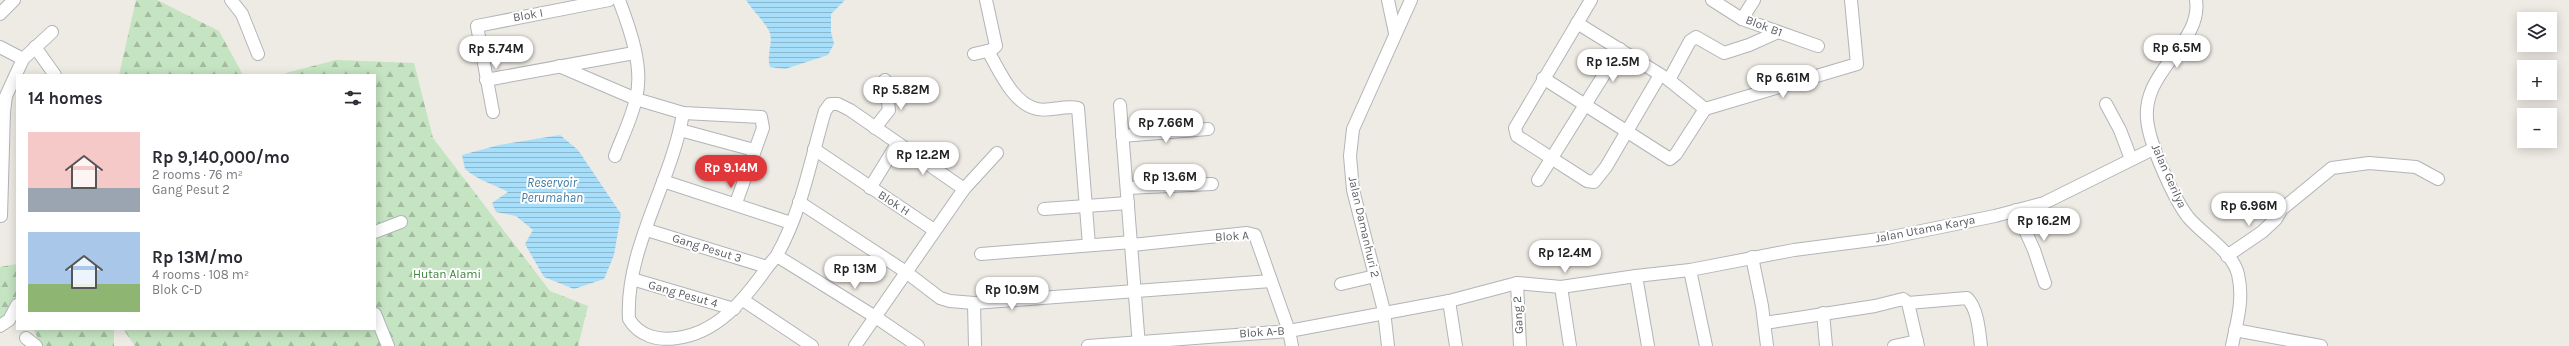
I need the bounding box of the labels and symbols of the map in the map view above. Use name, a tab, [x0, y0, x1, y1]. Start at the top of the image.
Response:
street label: Blok I	[512, 5, 544, 25]
street label: Blok B1	[1744, 13, 1784, 39]
pin: Rp 6.5M	[2140, 35, 2214, 69]
pin: Rp 5.74M	[455, 36, 537, 70]
pin: Rp 12.5M	[1572, 49, 1654, 83]
pin: Rp 6.61M	[1742, 65, 1824, 99]
pin: Rp 5.82M	[860, 77, 942, 111]
pin: Rp 7.66M	[1125, 110, 1207, 144]
pin: Rp 12.2M	[882, 142, 964, 176]
street label: Jalan Gerilya	[2149, 142, 2189, 210]
pin: Rp 9.14M	[690, 155, 772, 189]
pin: Rp 13.6M	[1129, 164, 1211, 198]
water label: Reservoir Perumahan	[521, 175, 583, 205]
street label: Jalan Damanhuri 2	[1346, 175, 1382, 279]
street label: Blok H	[876, 188, 912, 218]
pin: Rp 6.96M	[2208, 193, 2290, 227]
pin: Rp 16.2M	[2003, 208, 2085, 242]
street label: Jalan Utama Karya	[1874, 212, 1976, 246]
street label: Blok A	[1215, 228, 1249, 244]
street label: Gang Pesut 3	[671, 231, 743, 265]
pin: Rp 12.4M	[1524, 240, 1606, 274]
pin: Rp 13M	[822, 256, 888, 290]
park label: Hutan Alami	[413, 267, 481, 281]
street label: Gang Pesut 4	[647, 277, 720, 311]
pin: Rp 10.9M	[971, 277, 1053, 311]
street label: Gang 2	[1510, 296, 1526, 334]
street label: Blok A-B	[1239, 323, 1285, 341]

